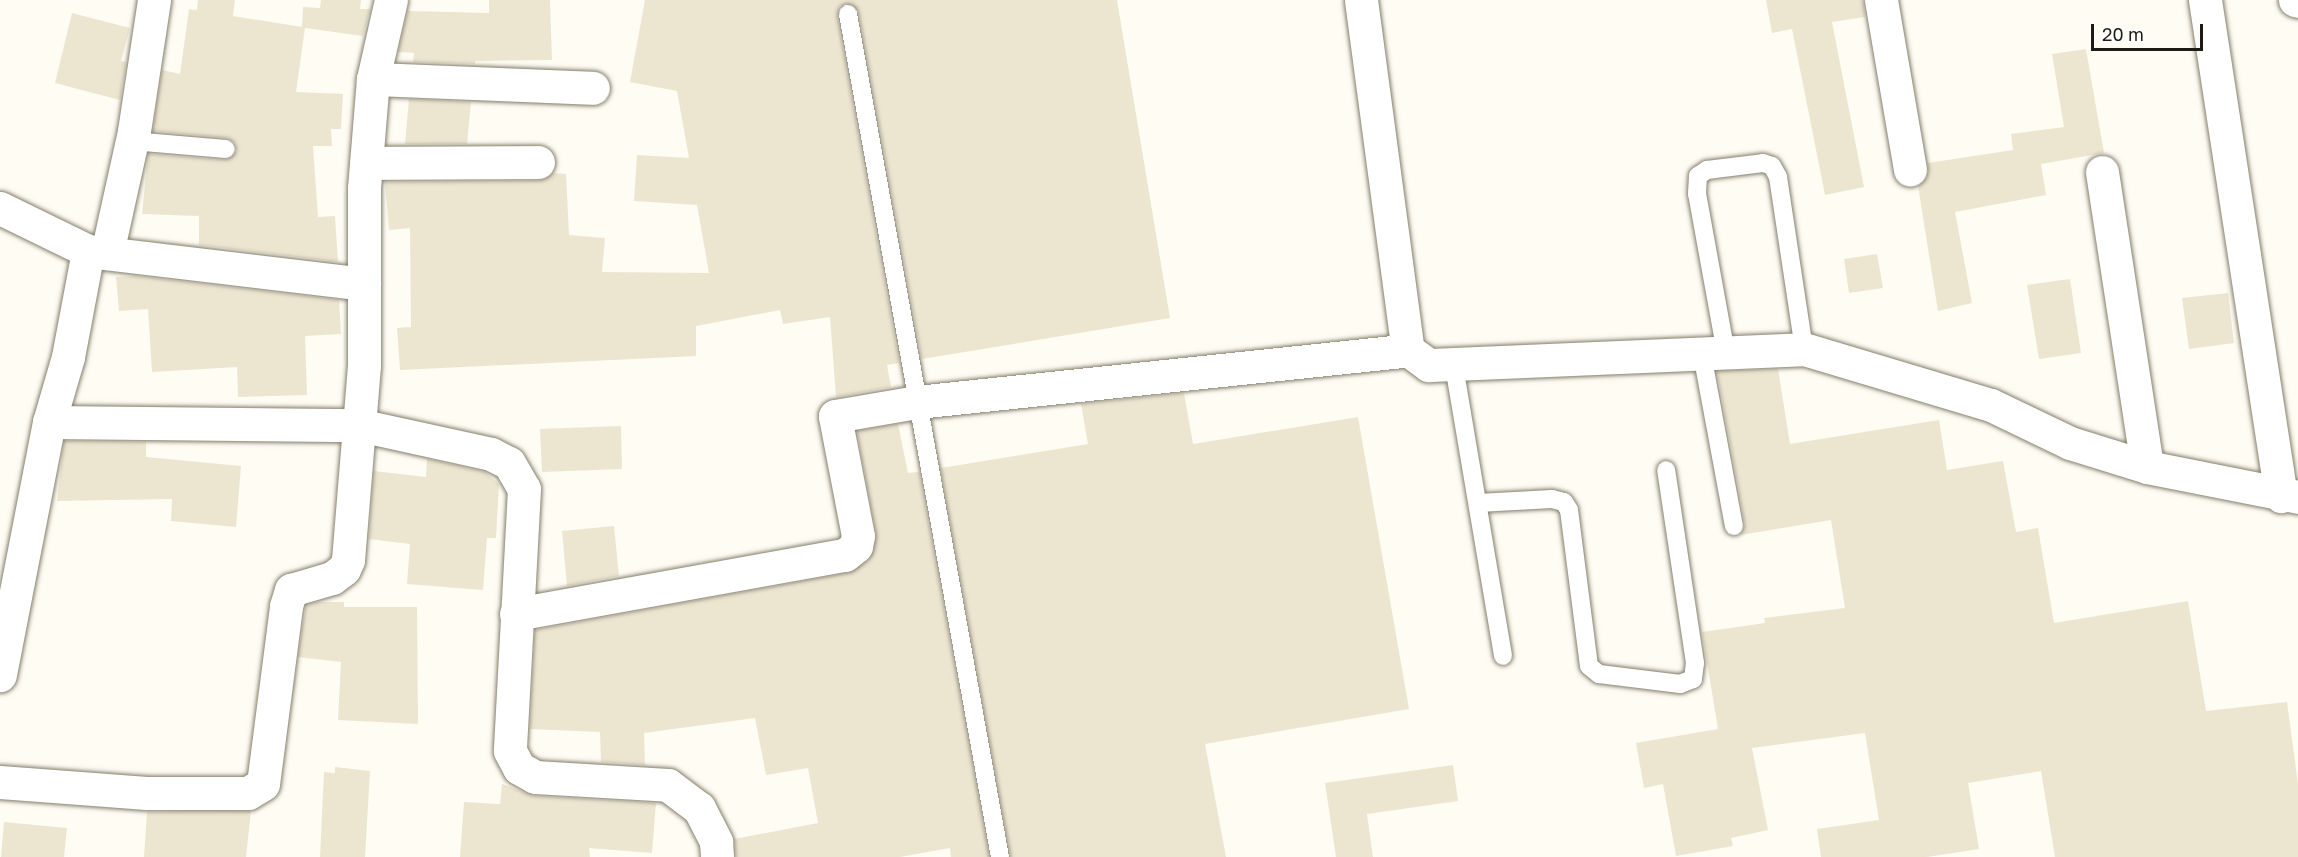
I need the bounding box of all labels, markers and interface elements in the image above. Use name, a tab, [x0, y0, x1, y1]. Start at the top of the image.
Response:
scale bar	[2094, 12, 2206, 50]
text: 20 m	[2102, 23, 2144, 45]

